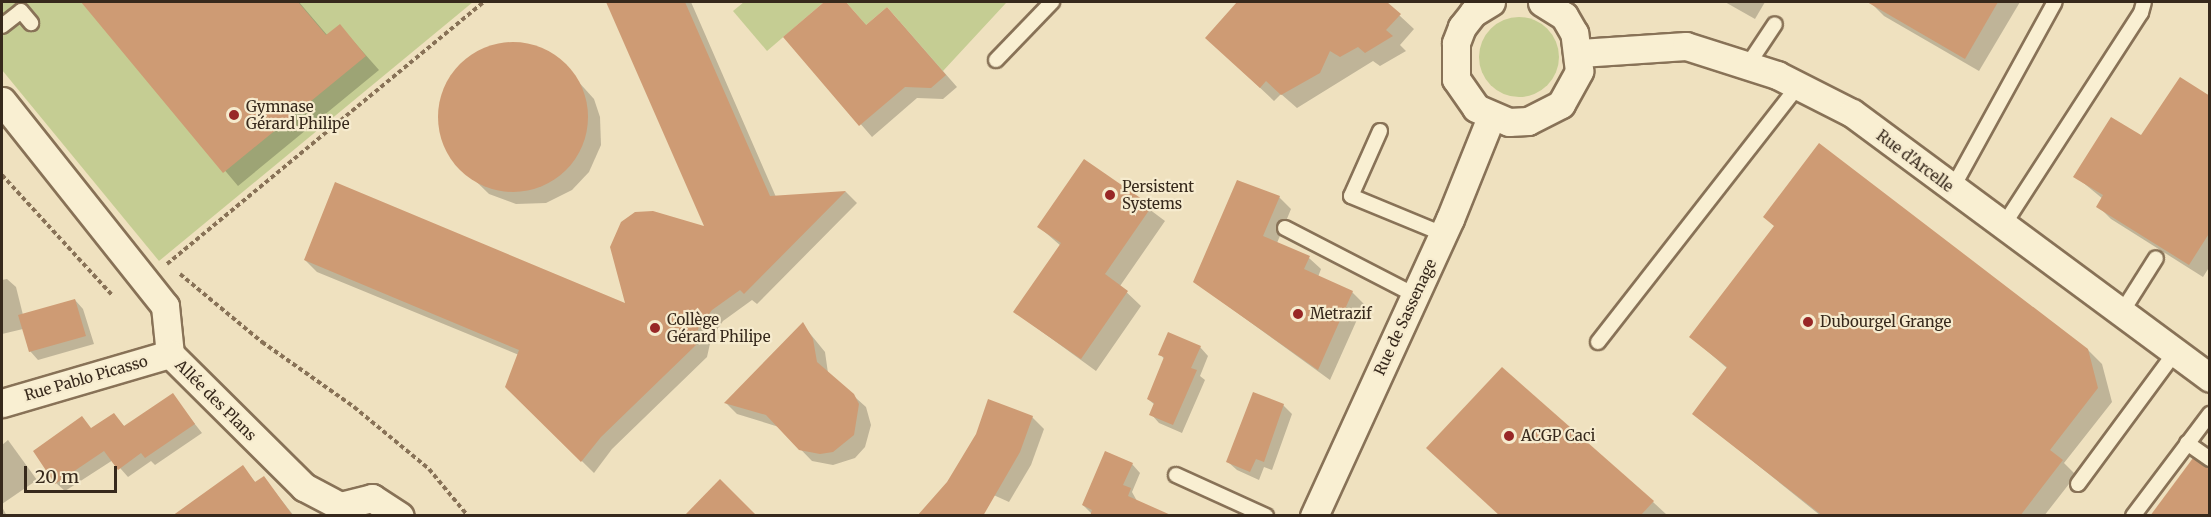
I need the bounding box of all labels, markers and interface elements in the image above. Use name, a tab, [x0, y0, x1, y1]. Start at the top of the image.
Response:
place label: Gymnase Gérard Philipe	[246, 97, 350, 132]
marker: Gymnase Gérard Philipe	[227, 108, 241, 122]
street label: Rue d'Arcelle	[1873, 126, 1957, 196]
place label: Persistent Systems	[1122, 177, 1194, 212]
marker: Persistent Systems	[1103, 188, 1117, 202]
street label: Rue de Sassenage	[1370, 256, 1440, 378]
place label: Metrazif	[1310, 305, 1372, 323]
marker: Metrazif	[1291, 307, 1305, 321]
place label: Collège Gérard Philipe	[667, 310, 771, 345]
place label: Dubourgel Grange	[1820, 313, 1951, 331]
marker: Dubourgel Grange	[1801, 315, 1815, 329]
marker: Collège Gérard Philipe	[648, 321, 662, 335]
street label: Rue Pablo Picasso	[22, 352, 150, 404]
street label: Allée des Plans	[172, 356, 260, 444]
place label: ACGP Caci	[1521, 427, 1595, 445]
marker: ACGP Caci	[1502, 429, 1516, 443]
scale bar	[27, 454, 120, 492]
text: 20 m	[35, 465, 79, 488]

